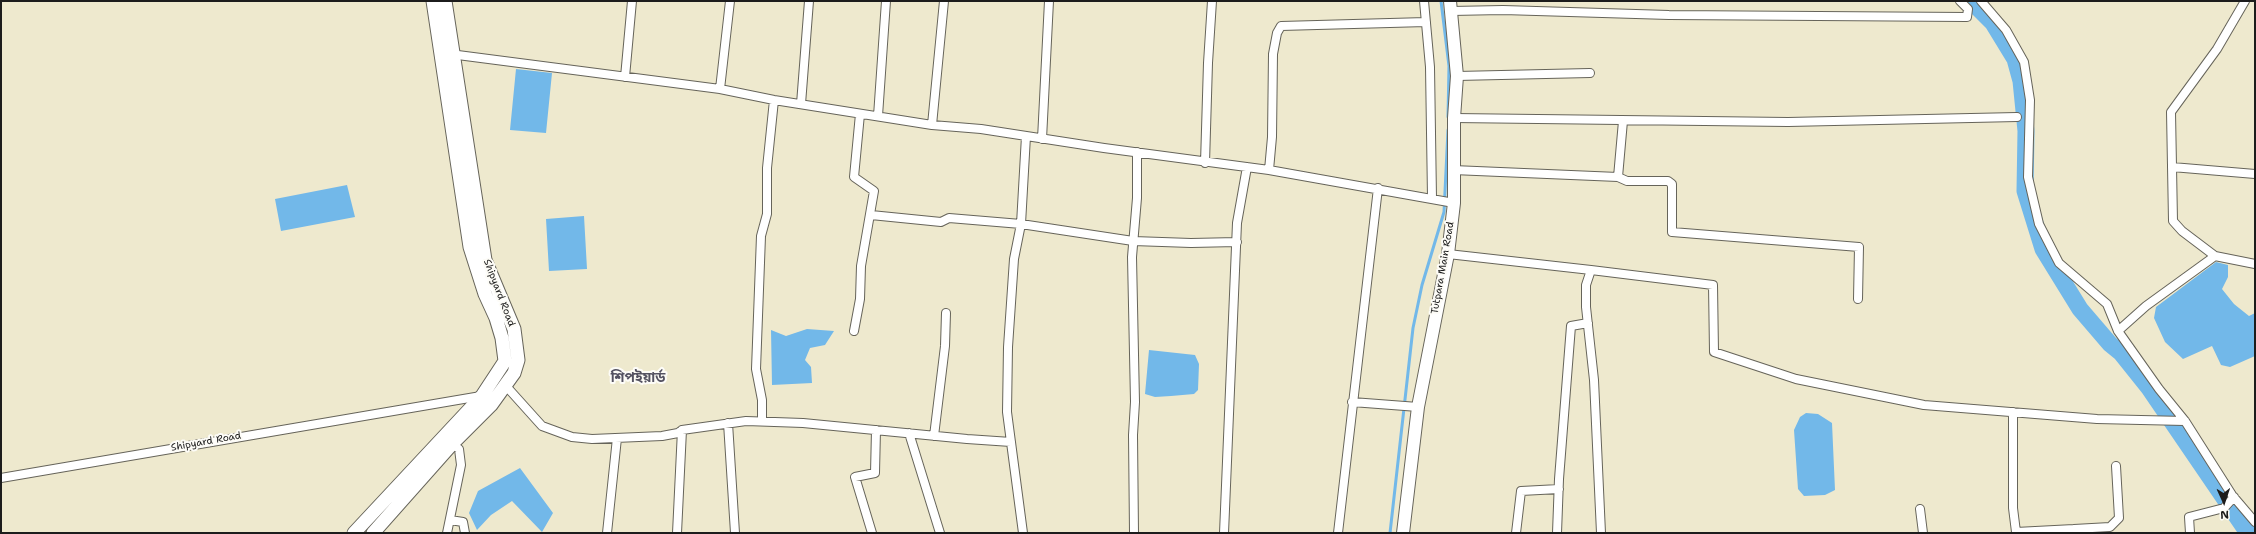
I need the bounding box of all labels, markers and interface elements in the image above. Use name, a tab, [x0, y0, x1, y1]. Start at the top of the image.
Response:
street label: Tutpara Main Road	[1429, 221, 1457, 315]
street label: Shipyard Road	[481, 258, 517, 328]
district label: শিপইয়ার্ড	[611, 370, 665, 386]
street label: Shipyard Road	[170, 430, 242, 454]
north arrow	[2204, 482, 2244, 522]
text: N	[2220, 507, 2229, 522]

